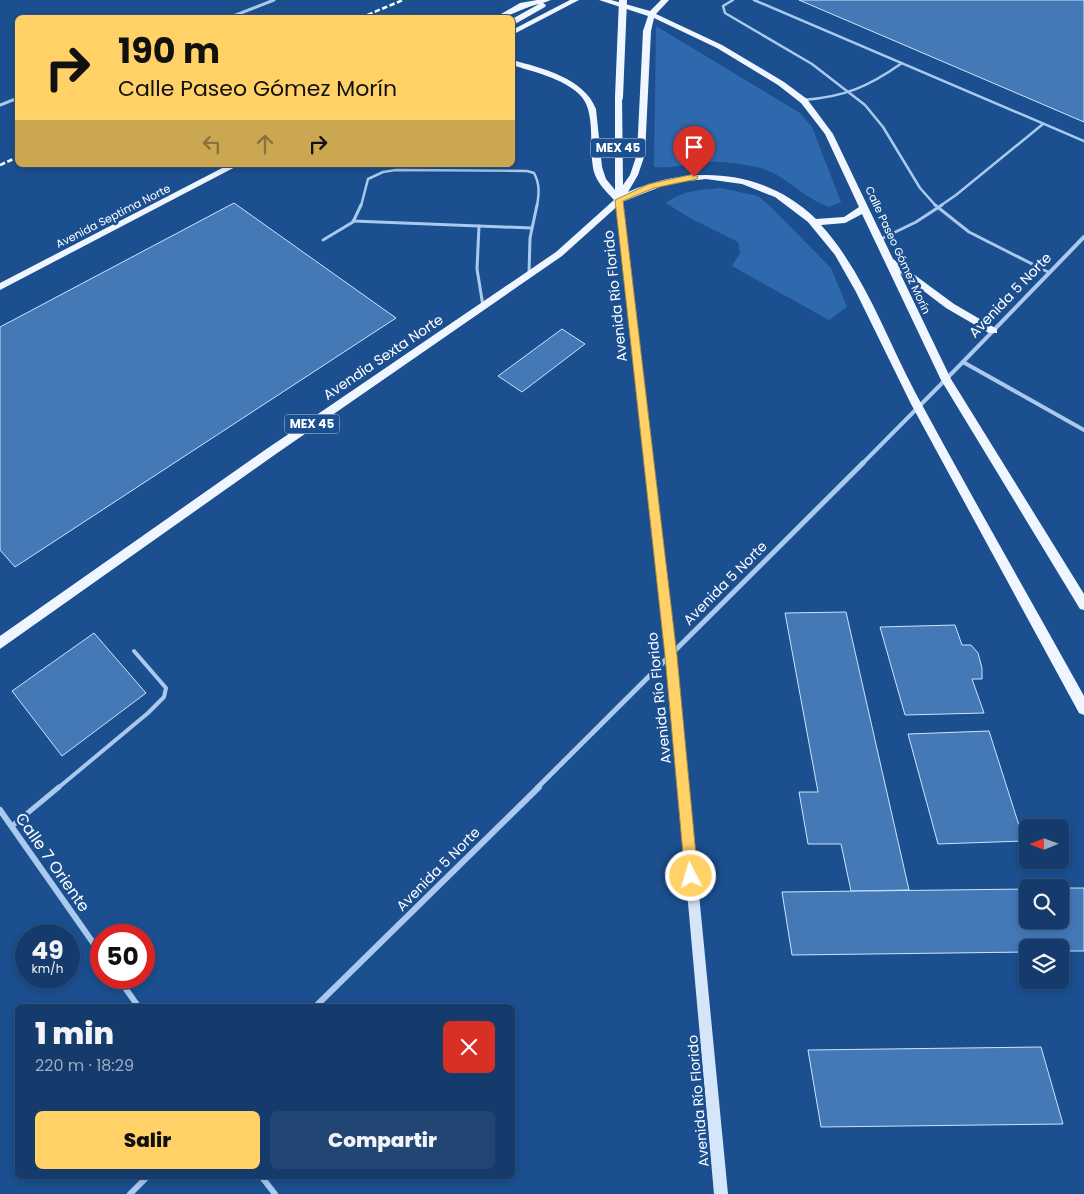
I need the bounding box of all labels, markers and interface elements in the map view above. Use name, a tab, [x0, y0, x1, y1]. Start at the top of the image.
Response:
text: 190 m	[118, 26, 220, 75]
icon: right	[35, 35, 100, 100]
text: Calle Paseo Gómez Morín	[118, 73, 397, 104]
pin	[673, 126, 715, 177]
icon: left	[198, 130, 226, 158]
icon: ahead	[251, 130, 279, 158]
icon: right	[304, 130, 332, 158]
icon: arrive	[680, 133, 708, 161]
road number: MEX 45	[590, 138, 646, 158]
street label: Avenida Septima Norte	[53, 180, 173, 252]
street label: Calle Paseo Gómez Morín	[861, 183, 935, 317]
street label: Avenida Río Florido	[598, 229, 632, 363]
street label: Avenida 5 Norte	[964, 248, 1056, 342]
street label: Avendia Sexta Norte	[319, 309, 447, 405]
road number: MEX 45	[284, 414, 340, 434]
street label: Avenida 5 Norte	[679, 536, 772, 629]
street label: Avenida Río Florido	[642, 631, 676, 765]
street label: Calle 7 Oriente	[10, 808, 96, 917]
north arrow	[1019, 819, 1069, 869]
map controls	[1019, 819, 1069, 989]
street label: Avenida 5 Norte	[392, 822, 485, 915]
position arrow	[664, 849, 716, 901]
button: search	[1019, 879, 1069, 929]
speed limit sign: 50	[90, 924, 155, 989]
text: 49	[31, 933, 64, 968]
button: layers	[1019, 939, 1069, 989]
text: km/h	[32, 960, 63, 977]
text: 1 min	[35, 1012, 114, 1055]
button: close	[443, 1021, 495, 1073]
street label: Avenida Río Florido	[682, 1034, 714, 1168]
text: 220 m · 18:29	[35, 1054, 134, 1077]
button: Salir	[35, 1111, 260, 1169]
button: Compartir	[270, 1111, 495, 1169]

